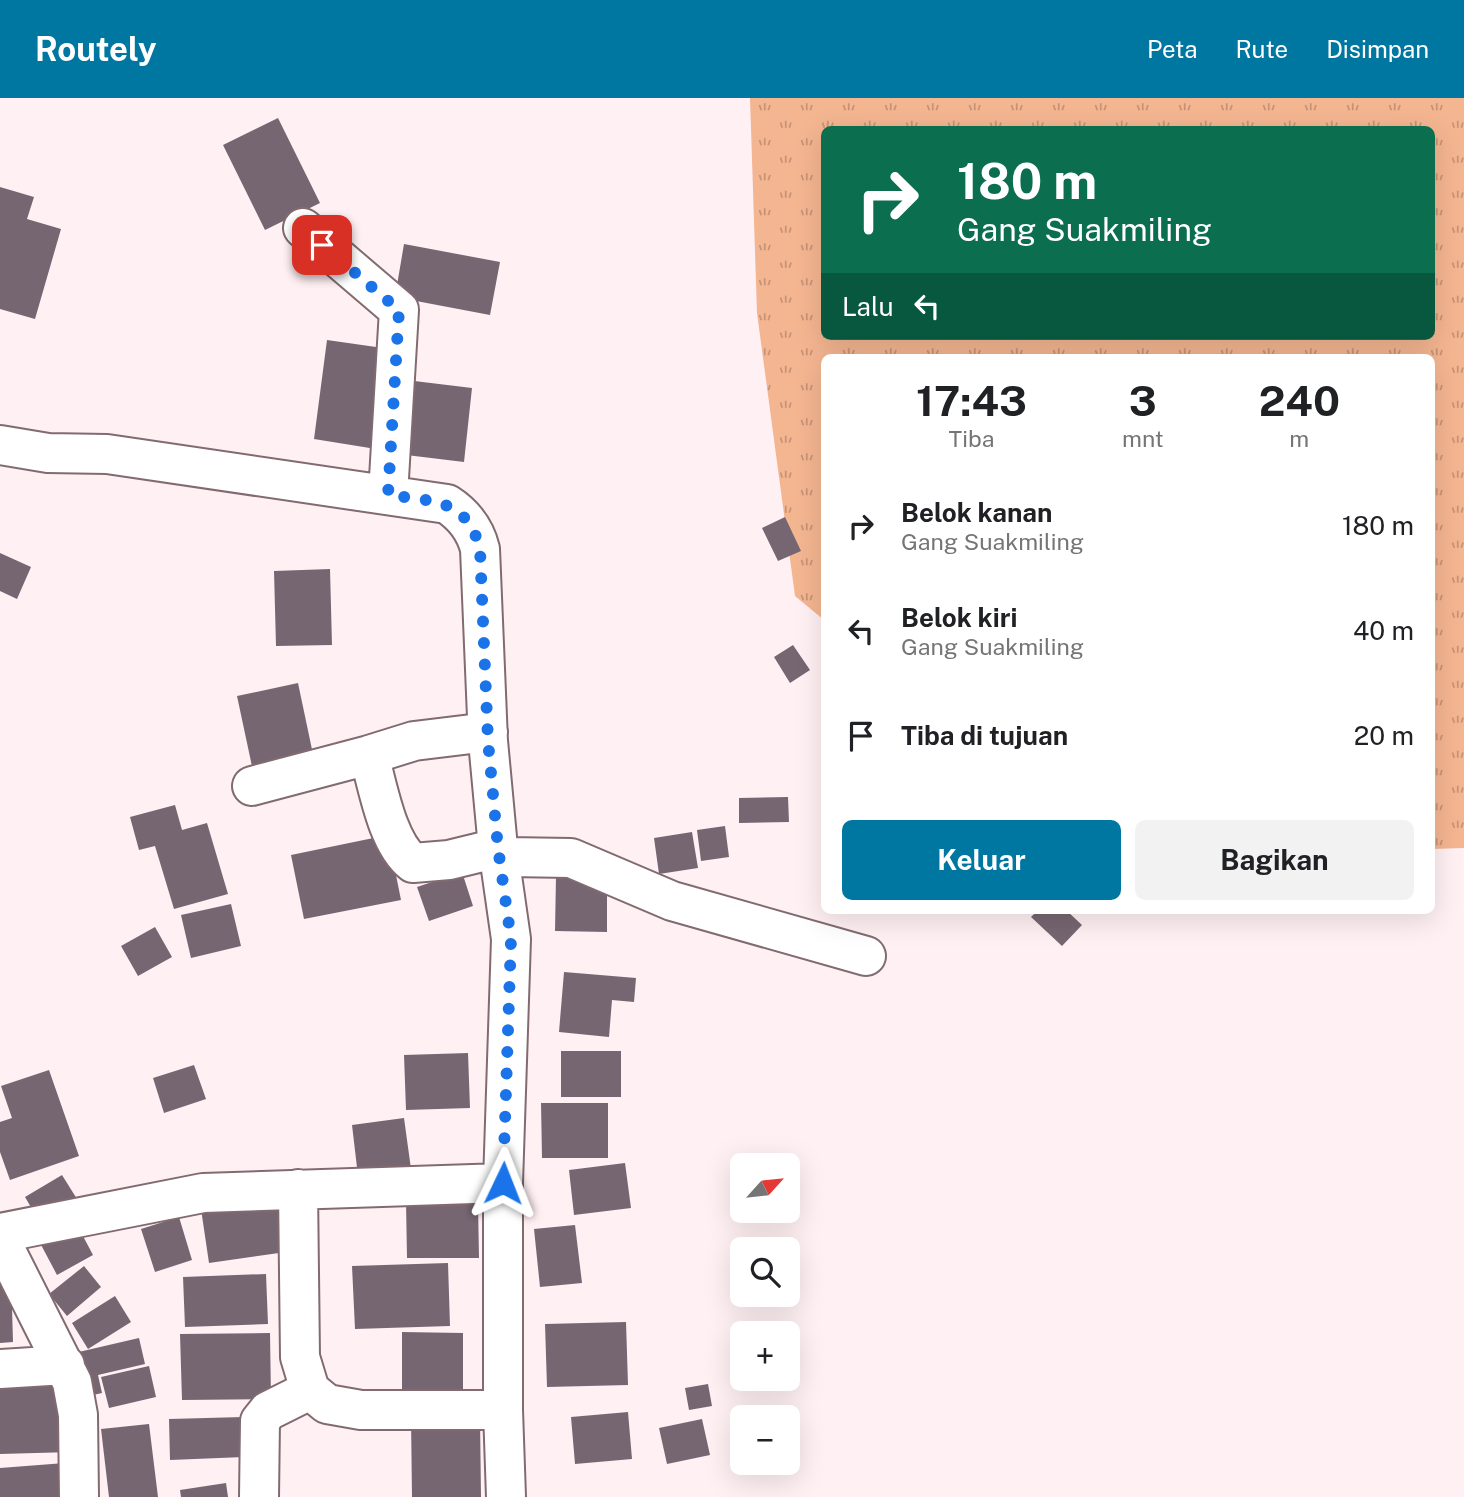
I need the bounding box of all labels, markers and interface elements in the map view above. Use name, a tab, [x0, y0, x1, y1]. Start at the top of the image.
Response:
text: Routely	[35, 30, 157, 68]
text: Peta	[1147, 35, 1198, 63]
text: Rute	[1236, 35, 1288, 63]
text: Disimpan	[1326, 35, 1429, 63]
text: 180 m	[957, 152, 1097, 210]
icon: right	[842, 154, 933, 245]
text: Gang Suakmiling	[957, 211, 1212, 248]
pin	[292, 215, 352, 275]
icon: arrive	[303, 226, 341, 264]
icon: left	[908, 287, 946, 325]
text: Lalu	[842, 291, 894, 322]
text: 17:43	[916, 376, 1027, 425]
text: 3	[1129, 376, 1157, 425]
text: 240	[1259, 376, 1340, 425]
text: Tiba	[949, 425, 994, 452]
text: mnt	[1122, 425, 1164, 452]
text: m	[1289, 425, 1309, 452]
text: Belok kanan	[901, 497, 1052, 528]
icon: right	[842, 507, 880, 545]
text: 180 m	[1342, 510, 1414, 541]
text: Gang Suakmiling	[901, 528, 1084, 555]
text: Belok kiri	[901, 602, 1017, 633]
icon: left	[842, 612, 880, 650]
text: 40 m	[1353, 615, 1414, 646]
text: Gang Suakmiling	[901, 633, 1084, 660]
icon: arrive	[842, 717, 880, 755]
text: Tiba di tujuan	[901, 720, 1068, 751]
text: 20 m	[1354, 720, 1414, 751]
button: Keluar	[842, 820, 1121, 900]
button: Bagikan	[1135, 820, 1414, 900]
position arrow	[466, 1146, 540, 1220]
north arrow	[730, 1153, 800, 1223]
map controls	[730, 1153, 800, 1475]
button: search	[730, 1237, 800, 1307]
button: +	[730, 1321, 800, 1391]
button: −	[730, 1405, 800, 1475]

